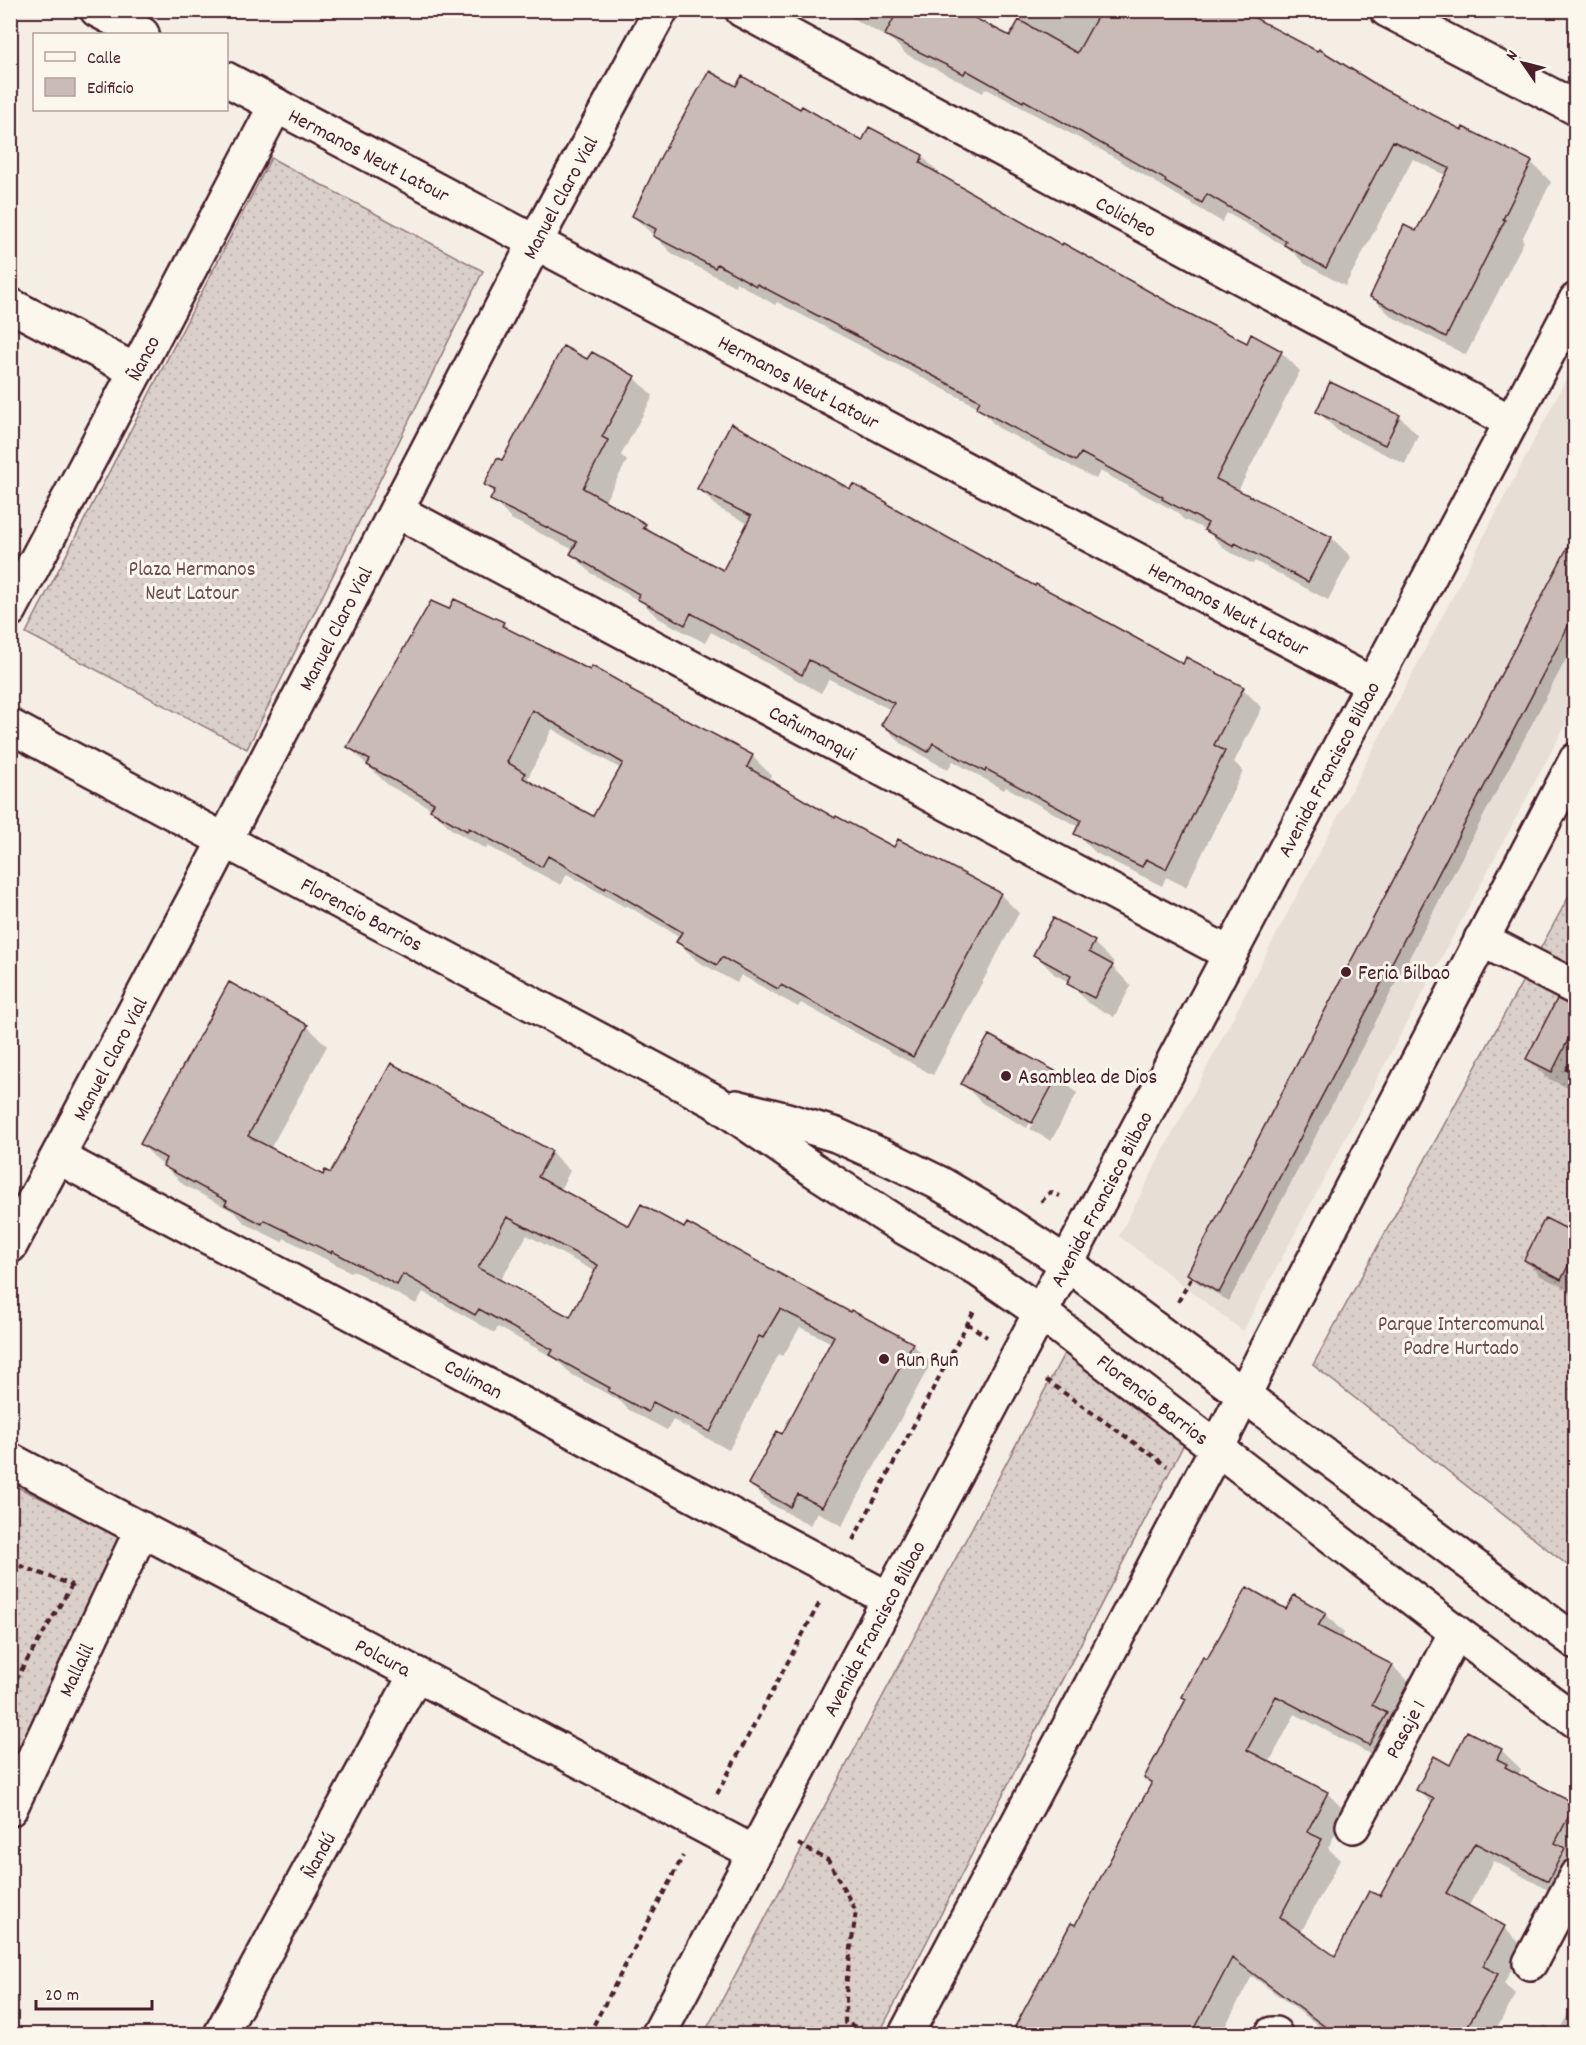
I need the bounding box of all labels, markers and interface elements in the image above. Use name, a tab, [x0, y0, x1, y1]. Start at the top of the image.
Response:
legend	[33, 33, 228, 111]
north arrow	[1493, 33, 1553, 93]
text: N	[1501, 46, 1525, 66]
text: Calle	[87, 47, 121, 72]
text: Edificio	[87, 77, 134, 102]
street label: Hermanos Neut Latour	[282, 102, 454, 212]
street label: Manuel Claro Vial	[517, 132, 608, 266]
street label: Colicheo	[1089, 190, 1161, 247]
street label: Hermanos Neut Latour	[712, 329, 884, 439]
street label: Ñanco	[121, 331, 170, 387]
park label: Plaza Hermanos Neut Latour	[129, 556, 255, 610]
street label: Hermanos Neut Latour	[1142, 556, 1314, 666]
street label: Manuel Claro Vial	[293, 562, 382, 697]
street label: Avenida Francisco Bilbao	[1272, 677, 1390, 864]
street label: Cañumanqui	[762, 699, 861, 770]
street label: Florencio Barrios	[294, 871, 427, 961]
place label: Feria Bilbao	[1358, 960, 1450, 990]
marker: Feria Bilbao	[1339, 965, 1353, 979]
street label: Manuel Claro Vial	[67, 993, 157, 1127]
place label: Asamblea de Dios	[1018, 1064, 1157, 1094]
marker: Asamblea de Dios	[999, 1069, 1013, 1083]
street label: Avenida Francisco Bilbao	[1045, 1107, 1162, 1293]
park label: Parque Intercomunal Padre Hurtado	[1378, 1311, 1544, 1365]
place label: Run Run	[896, 1347, 959, 1377]
street label: Florencio Barrios	[1089, 1349, 1214, 1454]
marker: Run Run	[877, 1352, 891, 1366]
street label: Coliman	[438, 1353, 507, 1409]
street label: Avenida Francisco Bilbao	[817, 1536, 935, 1723]
street label: Polcura	[349, 1632, 416, 1687]
street label: Mallalil	[53, 1639, 104, 1703]
street label: Pasaje 1	[1379, 1696, 1435, 1765]
street label: Ñandú	[296, 1828, 345, 1884]
scale bar	[36, 1973, 152, 2011]
text: 20 m	[45, 1984, 79, 2009]

